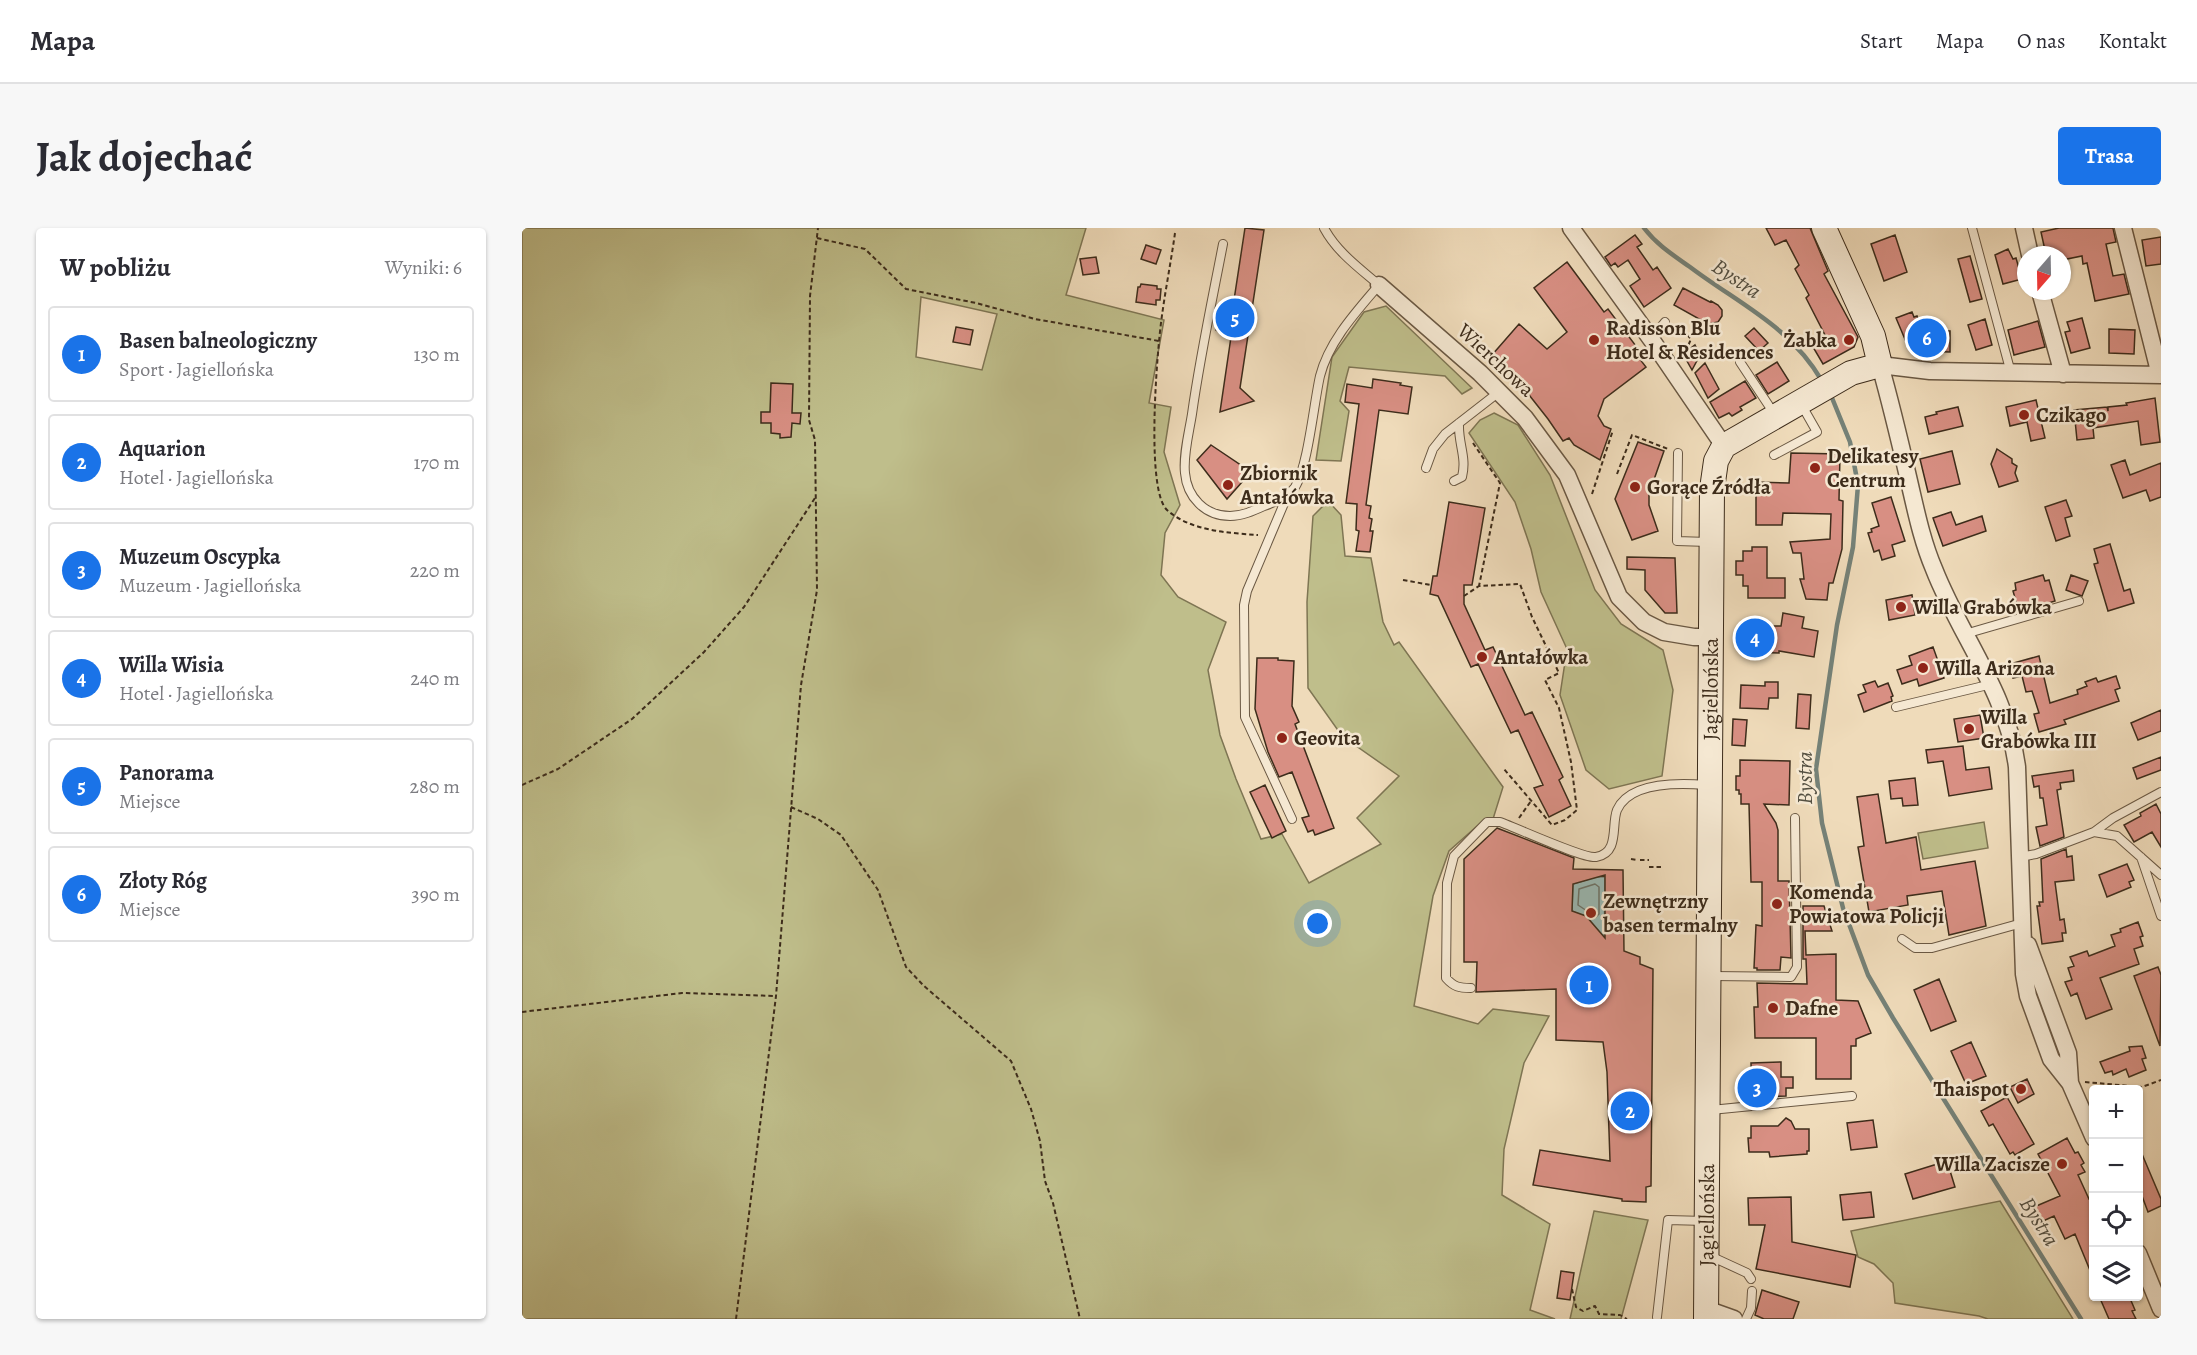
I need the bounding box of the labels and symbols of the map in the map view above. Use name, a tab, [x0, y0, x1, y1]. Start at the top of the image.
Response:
north arrow	[2017, 246, 2071, 300]
water label: Bystra	[1706, 252, 1767, 306]
pin: 5	[1216, 296, 1254, 340]
place label: Radisson Blu Hotel & Residences	[1606, 314, 1774, 366]
street label: Wierchowa	[1450, 316, 1541, 403]
pin: 6	[1908, 316, 1946, 360]
place label: Żabka	[1783, 326, 1838, 354]
marker: Radisson Blu Hotel & Residences	[1587, 333, 1601, 347]
marker: Żabka	[1842, 333, 1856, 347]
place label: Czikago	[2036, 401, 2107, 429]
marker: Czikago	[2017, 408, 2031, 422]
place label: Delikatesy Centrum	[1827, 442, 1920, 494]
place label: Zbiornik Antałówka	[1239, 459, 1335, 511]
marker: Delikatesy Centrum	[1808, 461, 1822, 475]
place label: Gorące Źródła	[1647, 473, 1772, 501]
marker: Zbiornik Antałówka	[1221, 478, 1235, 492]
marker: Gorące Źródła	[1628, 480, 1642, 494]
place label: Willa Grabówka	[1912, 593, 2053, 621]
marker: Willa Grabówka	[1894, 600, 1908, 614]
pin: 4	[1736, 616, 1774, 660]
street label: Jagiellońska	[1696, 637, 1725, 740]
place label: Antałówka	[1493, 643, 1589, 671]
marker: Antałówka	[1475, 650, 1489, 664]
place label: Willa Arizona	[1934, 654, 2056, 682]
marker: Willa Arizona	[1916, 661, 1930, 675]
place label: Willa Grabówka III	[1980, 703, 2097, 755]
marker: Willa Grabówka III	[1962, 722, 1976, 736]
place label: Geovita	[1294, 724, 1362, 752]
marker: Geovita	[1275, 731, 1289, 745]
water label: Bystra	[1790, 751, 1820, 805]
place label: Komenda Powiatowa Policji	[1789, 878, 1944, 930]
place label: Zewnętrzny basen termalny	[1602, 887, 1739, 939]
marker: Komenda Powiatowa Policji	[1770, 897, 1784, 911]
marker: Zewnętrzny basen termalny	[1584, 906, 1598, 920]
your location	[1303, 909, 1332, 938]
pin: 1	[1570, 962, 1608, 1008]
place label: Dafne	[1785, 994, 1839, 1022]
marker: Dafne	[1766, 1001, 1780, 1015]
pin: 3	[1738, 1066, 1776, 1110]
place label: Thaispot	[1934, 1075, 2009, 1103]
marker: Thaispot	[2014, 1082, 2028, 1096]
pin: 2	[1610, 1088, 1650, 1134]
place label: Willa Zacisze	[1933, 1150, 2050, 1178]
marker: Willa Zacisze	[2055, 1157, 2069, 1171]
street label: Jagiellońska	[1692, 1163, 1721, 1266]
water label: Bystra	[2012, 1191, 2066, 1252]

